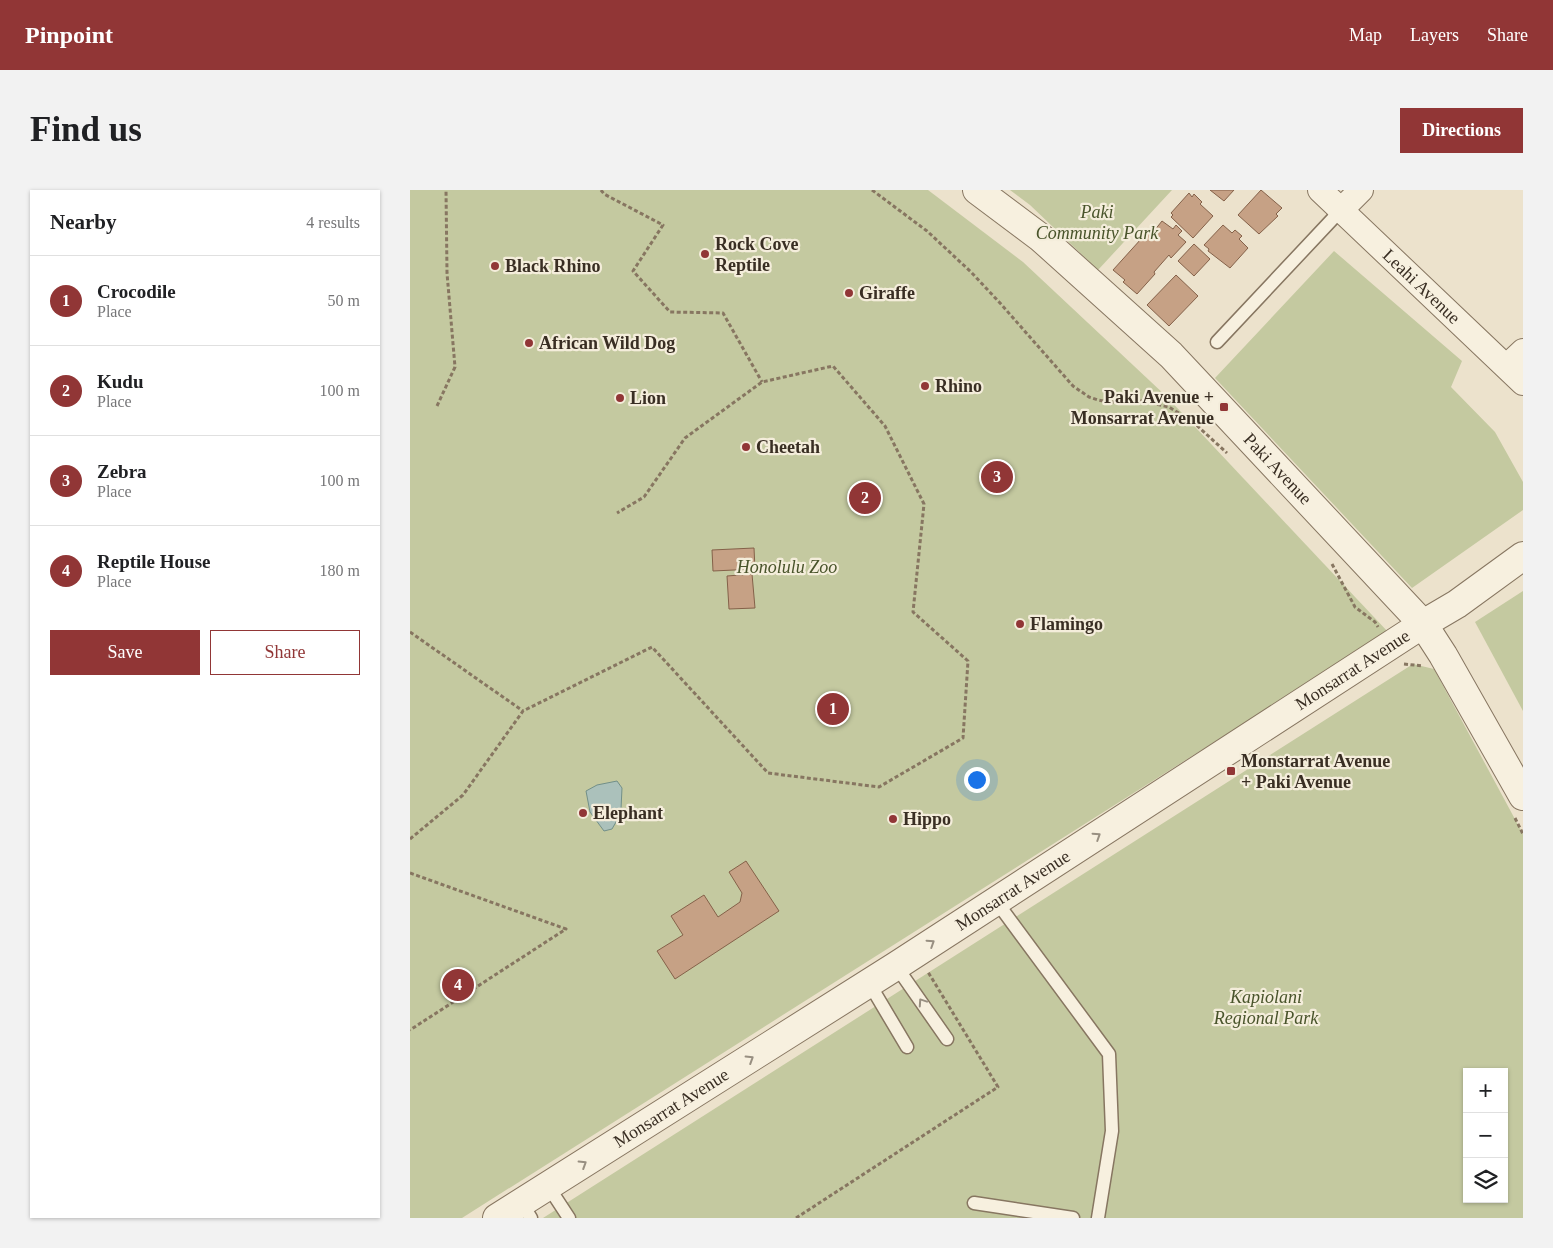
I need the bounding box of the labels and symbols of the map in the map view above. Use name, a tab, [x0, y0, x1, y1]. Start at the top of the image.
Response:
park label: Paki Community Park	[1036, 202, 1159, 243]
place label: Rock Cove Reptile	[715, 234, 799, 275]
street label: Leahi Avenue	[1379, 245, 1464, 328]
marker: Rock Cove Reptile	[699, 248, 711, 260]
place label: Black Rhino	[505, 256, 601, 276]
marker: Black Rhino	[489, 260, 501, 272]
place label: Giraffe	[859, 283, 915, 303]
marker: Giraffe	[843, 287, 855, 299]
place label: African Wild Dog	[539, 333, 675, 353]
marker: African Wild Dog	[523, 337, 535, 349]
place label: Rhino	[935, 376, 982, 396]
marker: Rhino	[919, 380, 931, 392]
place label: Paki Avenue + Monsarrat Avenue	[1071, 387, 1214, 428]
place label: Lion	[630, 388, 666, 408]
marker: Lion	[614, 392, 626, 404]
marker: Paki Avenue + Monsarrat Avenue	[1218, 401, 1230, 413]
street label: Paki Avenue	[1240, 429, 1316, 509]
place label: Cheetah	[756, 437, 820, 457]
marker: Cheetah	[740, 441, 752, 453]
pin: 3	[981, 458, 1013, 496]
pin: 2	[849, 479, 881, 517]
park label: Honolulu Zoo	[736, 557, 837, 577]
place label: Flamingo	[1030, 614, 1103, 634]
marker: Flamingo	[1014, 618, 1026, 630]
street label: Monsarrat Avenue	[1291, 625, 1413, 714]
pin: 1	[817, 690, 849, 728]
place label: Monstarrat Avenue + Paki Avenue	[1241, 751, 1390, 792]
marker: Monstarrat Avenue + Paki Avenue	[1225, 765, 1237, 777]
your location	[964, 767, 990, 793]
place label: Elephant	[593, 803, 663, 823]
marker: Elephant	[577, 807, 589, 819]
place label: Hippo	[903, 809, 951, 829]
marker: Hippo	[887, 813, 899, 825]
one-way arrow	[1091, 833, 1101, 842]
street label: Monsarrat Avenue	[952, 846, 1074, 935]
one-way arrow	[926, 940, 935, 949]
pin: 4	[442, 966, 474, 1004]
park label: Kapiolani Regional Park	[1213, 987, 1319, 1028]
one-way arrow	[919, 998, 928, 1008]
one-way arrow	[745, 1055, 754, 1065]
street label: Monsarrat Avenue	[610, 1064, 732, 1152]
one-way arrow	[578, 1161, 587, 1171]

